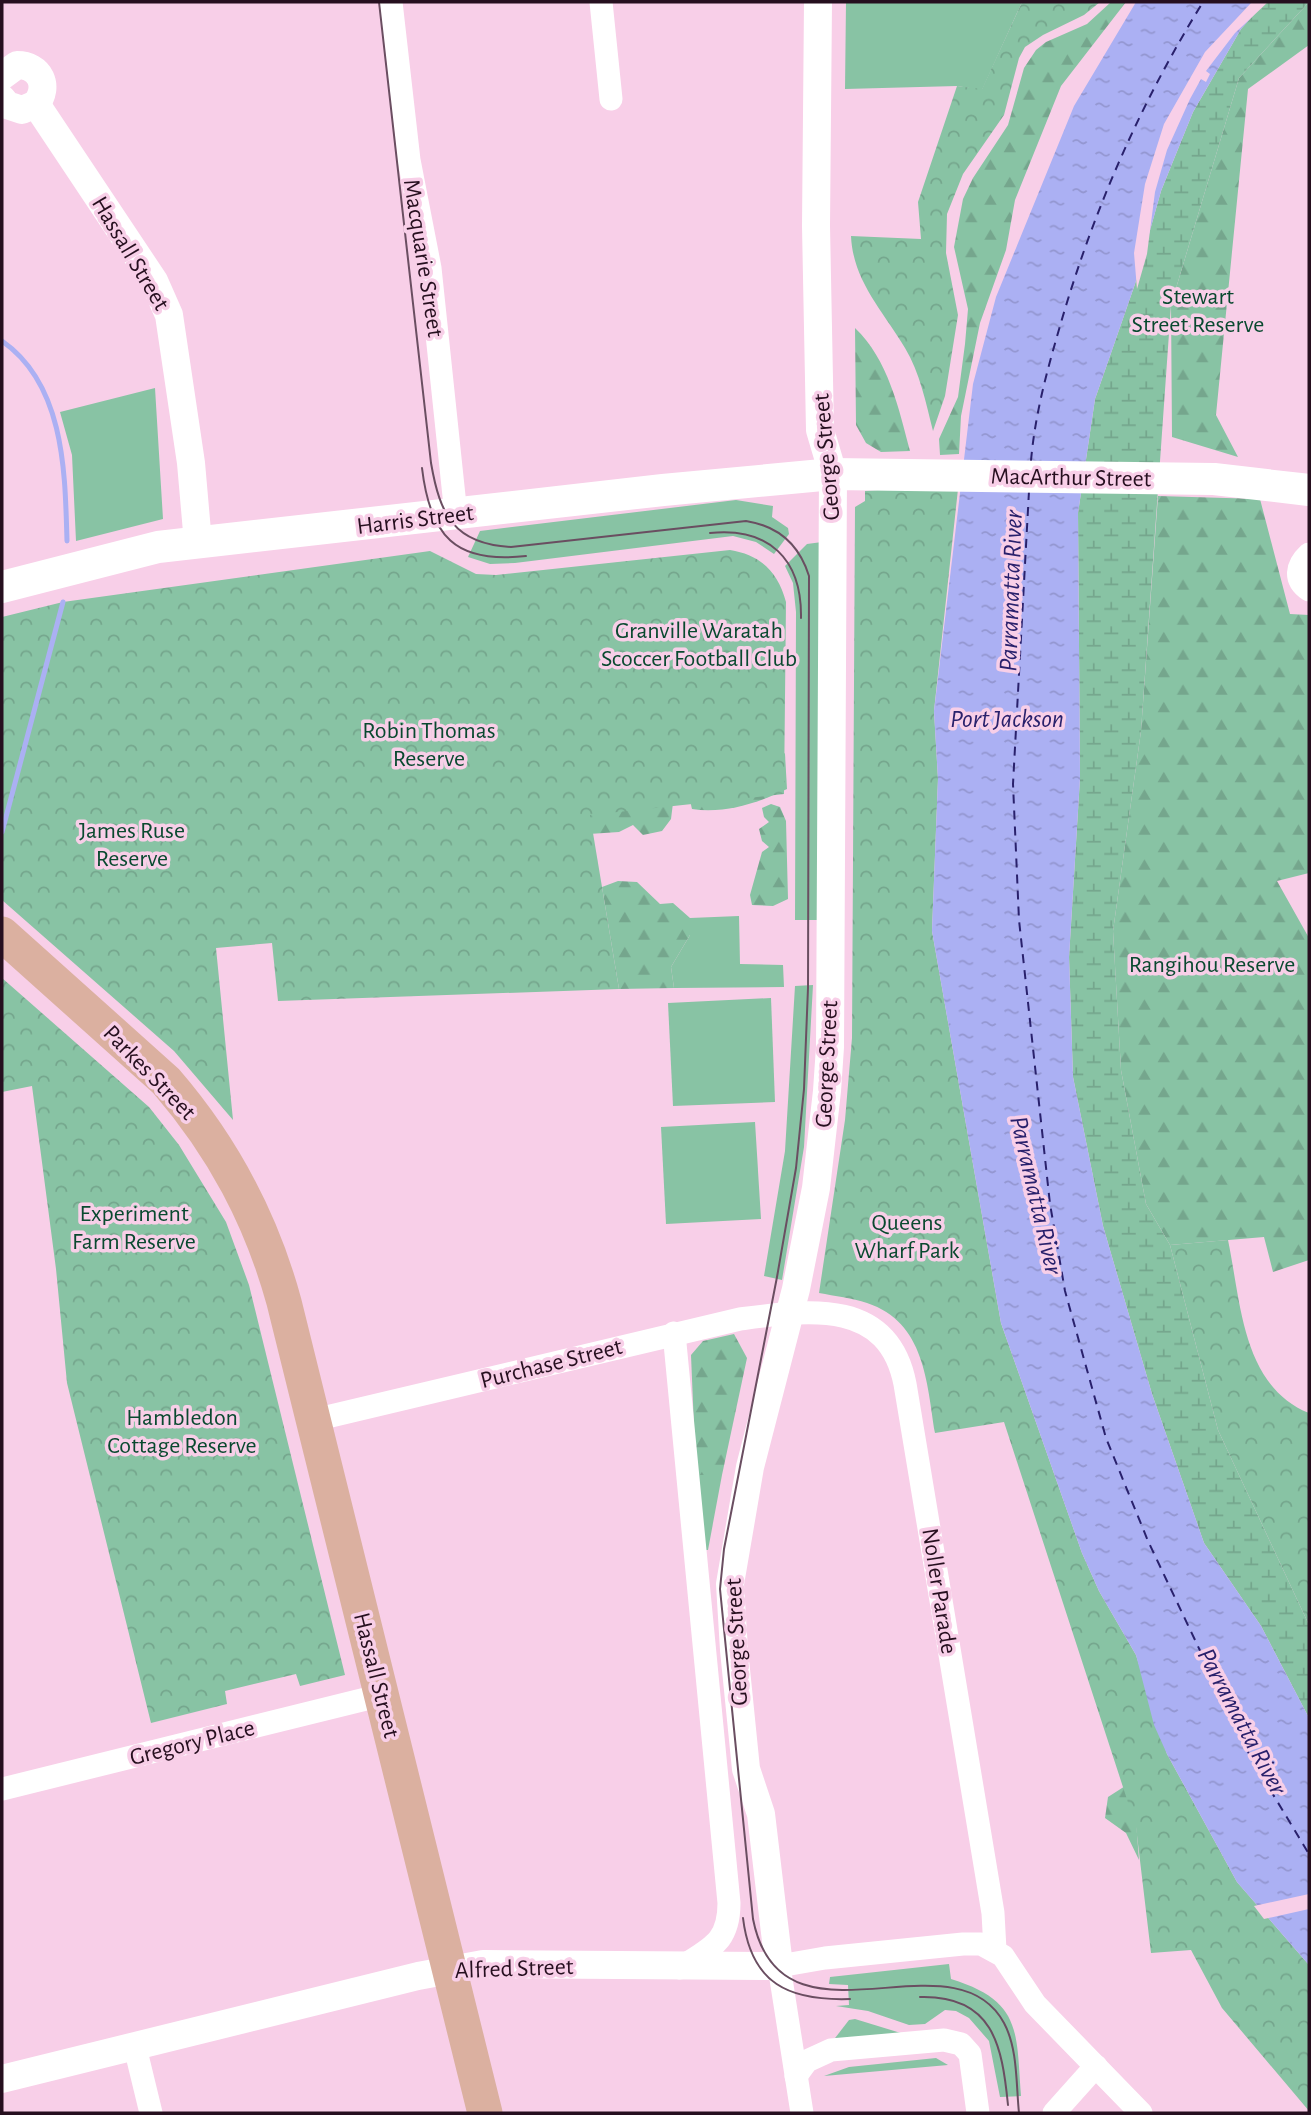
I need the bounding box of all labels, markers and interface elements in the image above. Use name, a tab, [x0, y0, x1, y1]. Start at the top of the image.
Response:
street label: Macquarie Street	[399, 178, 447, 339]
street label: Hassall Street	[87, 192, 174, 315]
park label: Stewart Street Reserve	[1132, 285, 1264, 337]
street label: George Street	[809, 392, 845, 521]
street label: MacArthur Street	[990, 465, 1152, 491]
street label: Harris Street	[355, 501, 475, 539]
water label: Parramatta River	[995, 508, 1027, 672]
park label: Granville Waratah Scoccer Football Club	[601, 619, 797, 671]
water label: Port Jackson	[950, 706, 1064, 732]
park label: Robin Thomas Reserve	[362, 719, 496, 771]
park label: James Ruse Reserve	[79, 819, 185, 871]
park label: Rangihou Reserve	[1129, 953, 1295, 977]
street label: George Street	[812, 999, 842, 1128]
street label: Parkes Street	[98, 1021, 200, 1125]
water label: Parramatta River	[1005, 1114, 1067, 1278]
park label: Experiment Farm Reserve	[72, 1202, 196, 1254]
park label: Queens Wharf Park	[855, 1211, 960, 1263]
street label: Purchase Street	[478, 1335, 625, 1393]
park label: Hambledon Cottage Reserve	[107, 1406, 257, 1458]
street label: Noller Parade	[917, 1527, 961, 1656]
street label: George Street	[722, 1577, 752, 1706]
street label: Hassall Street	[349, 1610, 403, 1741]
water label: Parramatta River	[1193, 1644, 1292, 1800]
street label: Gregory Place	[127, 1716, 257, 1770]
street label: Alfred Street	[454, 1955, 574, 1983]

